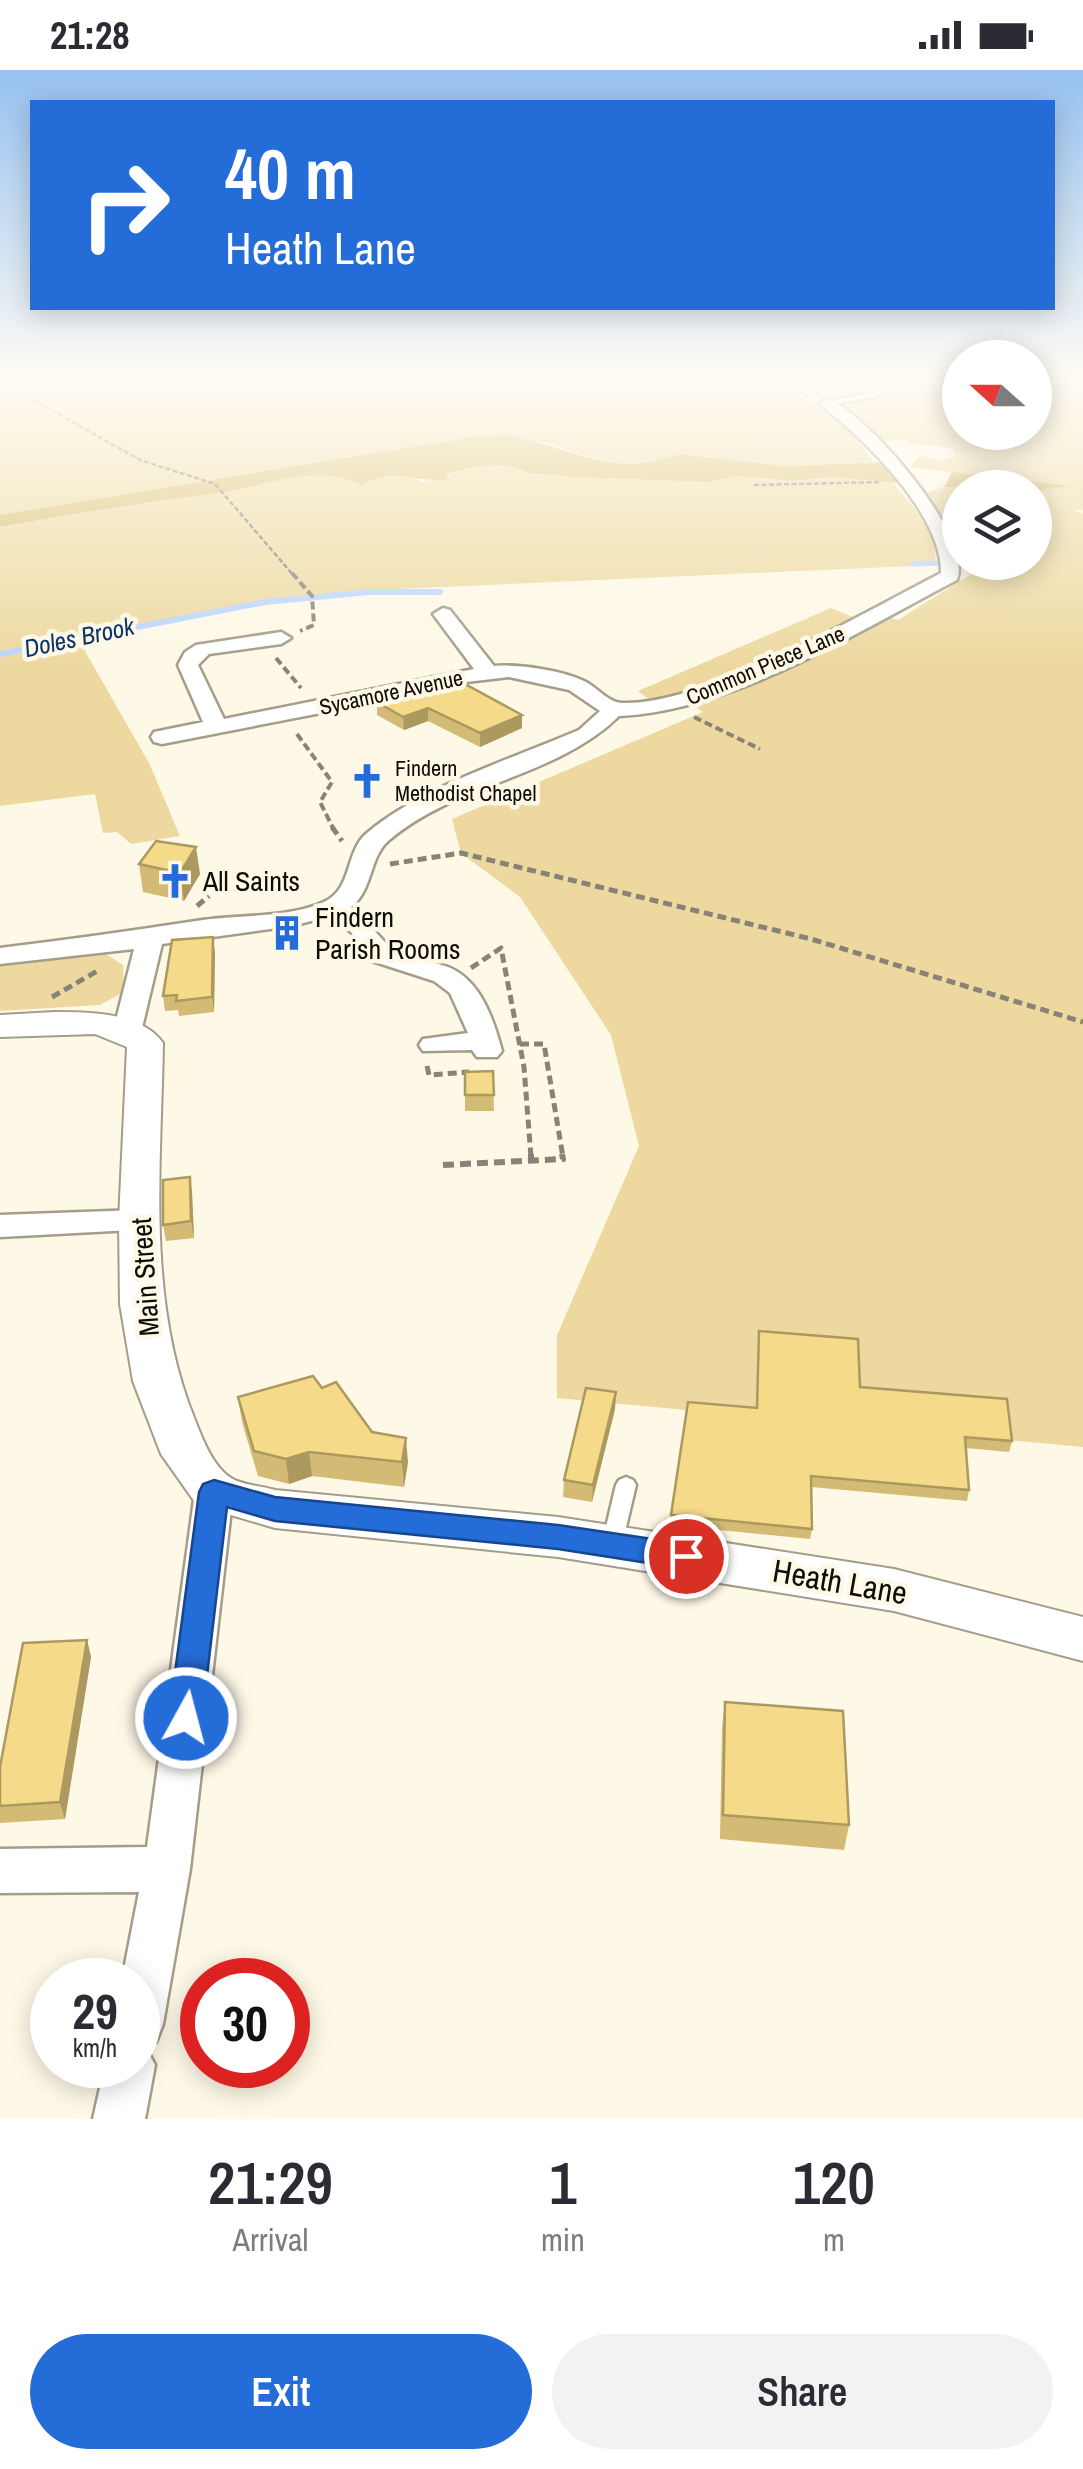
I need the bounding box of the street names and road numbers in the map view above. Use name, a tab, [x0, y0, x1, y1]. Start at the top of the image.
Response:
street label: Common Piece Lane	[681, 618, 849, 712]
street label: Sycamore Avenue	[316, 662, 466, 722]
street label: Main Street	[122, 1216, 168, 1338]
street label: Heath Lane	[770, 1549, 911, 1614]

